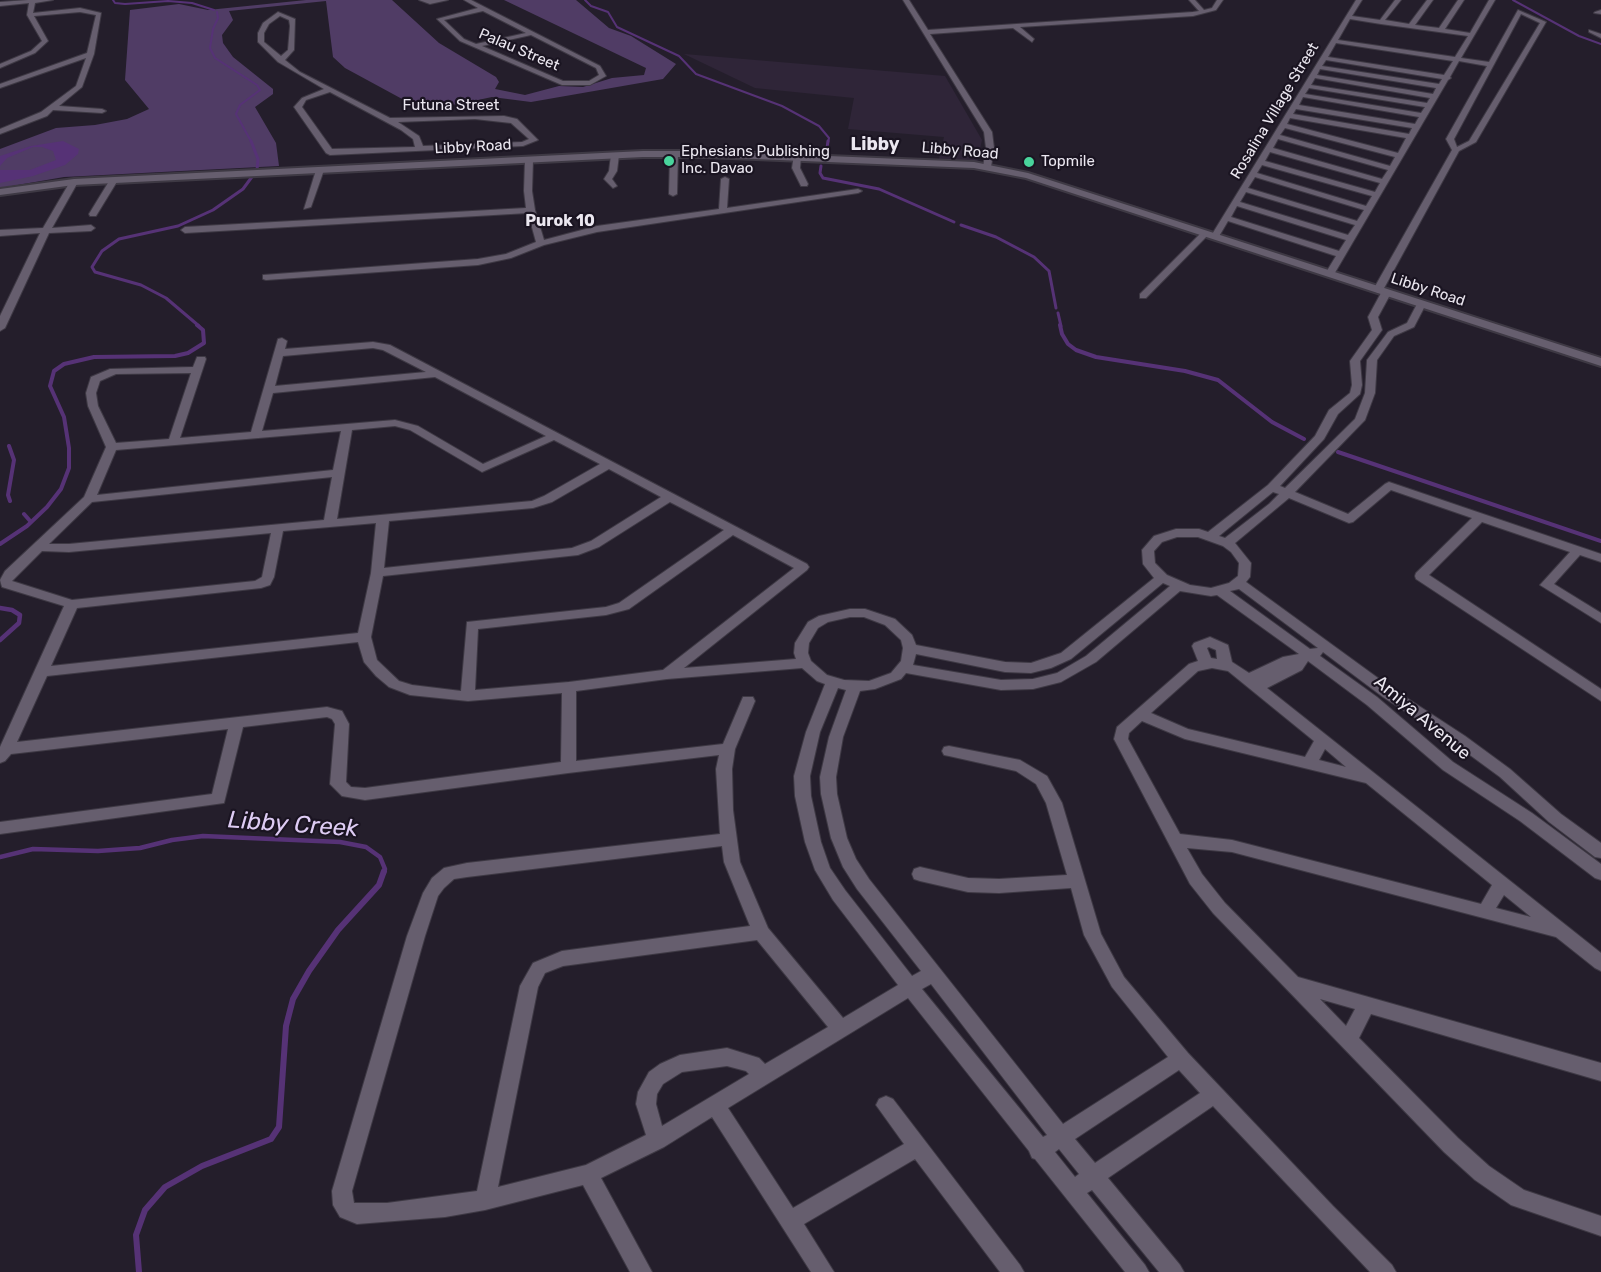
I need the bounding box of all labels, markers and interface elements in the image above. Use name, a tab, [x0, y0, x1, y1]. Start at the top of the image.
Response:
street label: Palau Street	[476, 25, 562, 75]
street label: Rosalina Village Street	[1227, 40, 1323, 182]
street label: Futuna Street	[403, 97, 499, 115]
district label: Libby	[851, 134, 899, 156]
street label: Libby Road	[434, 136, 512, 158]
street label: Libby Road	[921, 139, 999, 163]
place label: Ephesians Publishing Inc. Davao	[681, 143, 830, 178]
place label: Topmile	[1041, 153, 1095, 171]
marker: Ephesians Publishing Inc. Davao	[662, 154, 676, 168]
marker: Topmile	[1022, 155, 1036, 169]
district label: Purok 10	[525, 211, 595, 231]
street label: Libby Road	[1389, 270, 1467, 310]
street label: Amiya Avenue	[1369, 671, 1475, 765]
water label: Libby Creek	[227, 806, 359, 844]

